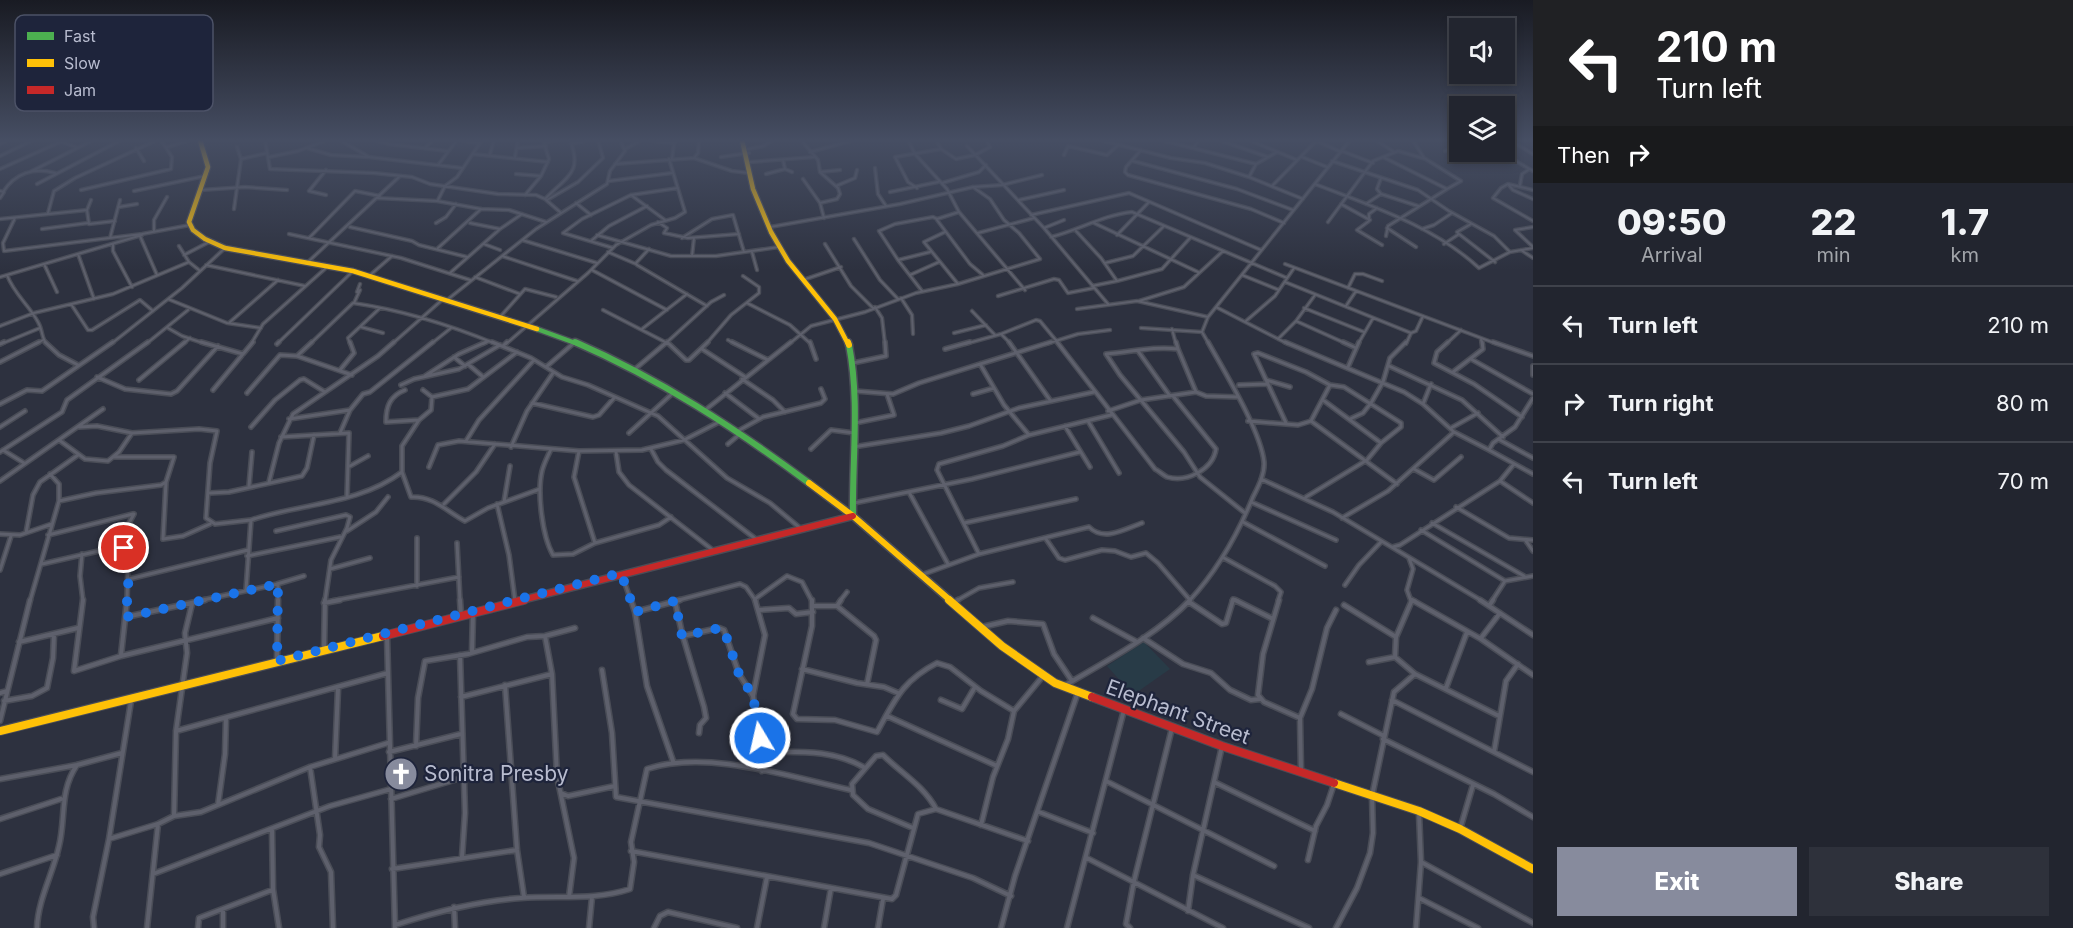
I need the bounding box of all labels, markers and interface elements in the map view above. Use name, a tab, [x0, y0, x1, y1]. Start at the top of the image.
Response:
legend	[15, 15, 213, 111]
map controls	[1449, 18, 1515, 162]
button: sound	[1449, 18, 1515, 84]
text: 210 m	[1656, 21, 1777, 72]
icon: left	[1557, 24, 1635, 102]
text: Fast	[64, 26, 96, 46]
text: Slow	[64, 53, 101, 73]
text: Turn left	[1656, 72, 1762, 105]
text: Jam	[64, 80, 96, 100]
button: layers	[1449, 96, 1515, 162]
icon: right	[1622, 138, 1655, 171]
text: Then	[1557, 142, 1610, 168]
text: 09:50	[1617, 200, 1727, 244]
text: 22	[1811, 200, 1857, 244]
text: 1.7	[1940, 200, 1989, 244]
text: Arrival	[1641, 243, 1703, 267]
text: min	[1816, 243, 1851, 267]
text: km	[1951, 243, 1979, 267]
icon: left	[1557, 309, 1590, 342]
text: Turn left	[1608, 312, 1698, 338]
text: 210 m	[1987, 312, 2049, 338]
icon: right	[1557, 387, 1590, 420]
text: Turn right	[1608, 390, 1714, 416]
text: 80 m	[1996, 390, 2049, 416]
icon: left	[1557, 465, 1590, 498]
text: Turn left	[1608, 468, 1698, 494]
text: 70 m	[1998, 468, 2049, 494]
pin	[98, 522, 149, 573]
icon: arrive	[107, 531, 140, 564]
street label: Elephant Street	[1103, 674, 1254, 749]
position arrow	[728, 706, 792, 770]
church icon: Sonitra Presby	[383, 756, 419, 792]
place label: Sonitra Presby	[424, 761, 569, 786]
button: Exit	[1557, 847, 1797, 916]
button: Share	[1809, 847, 2049, 916]

